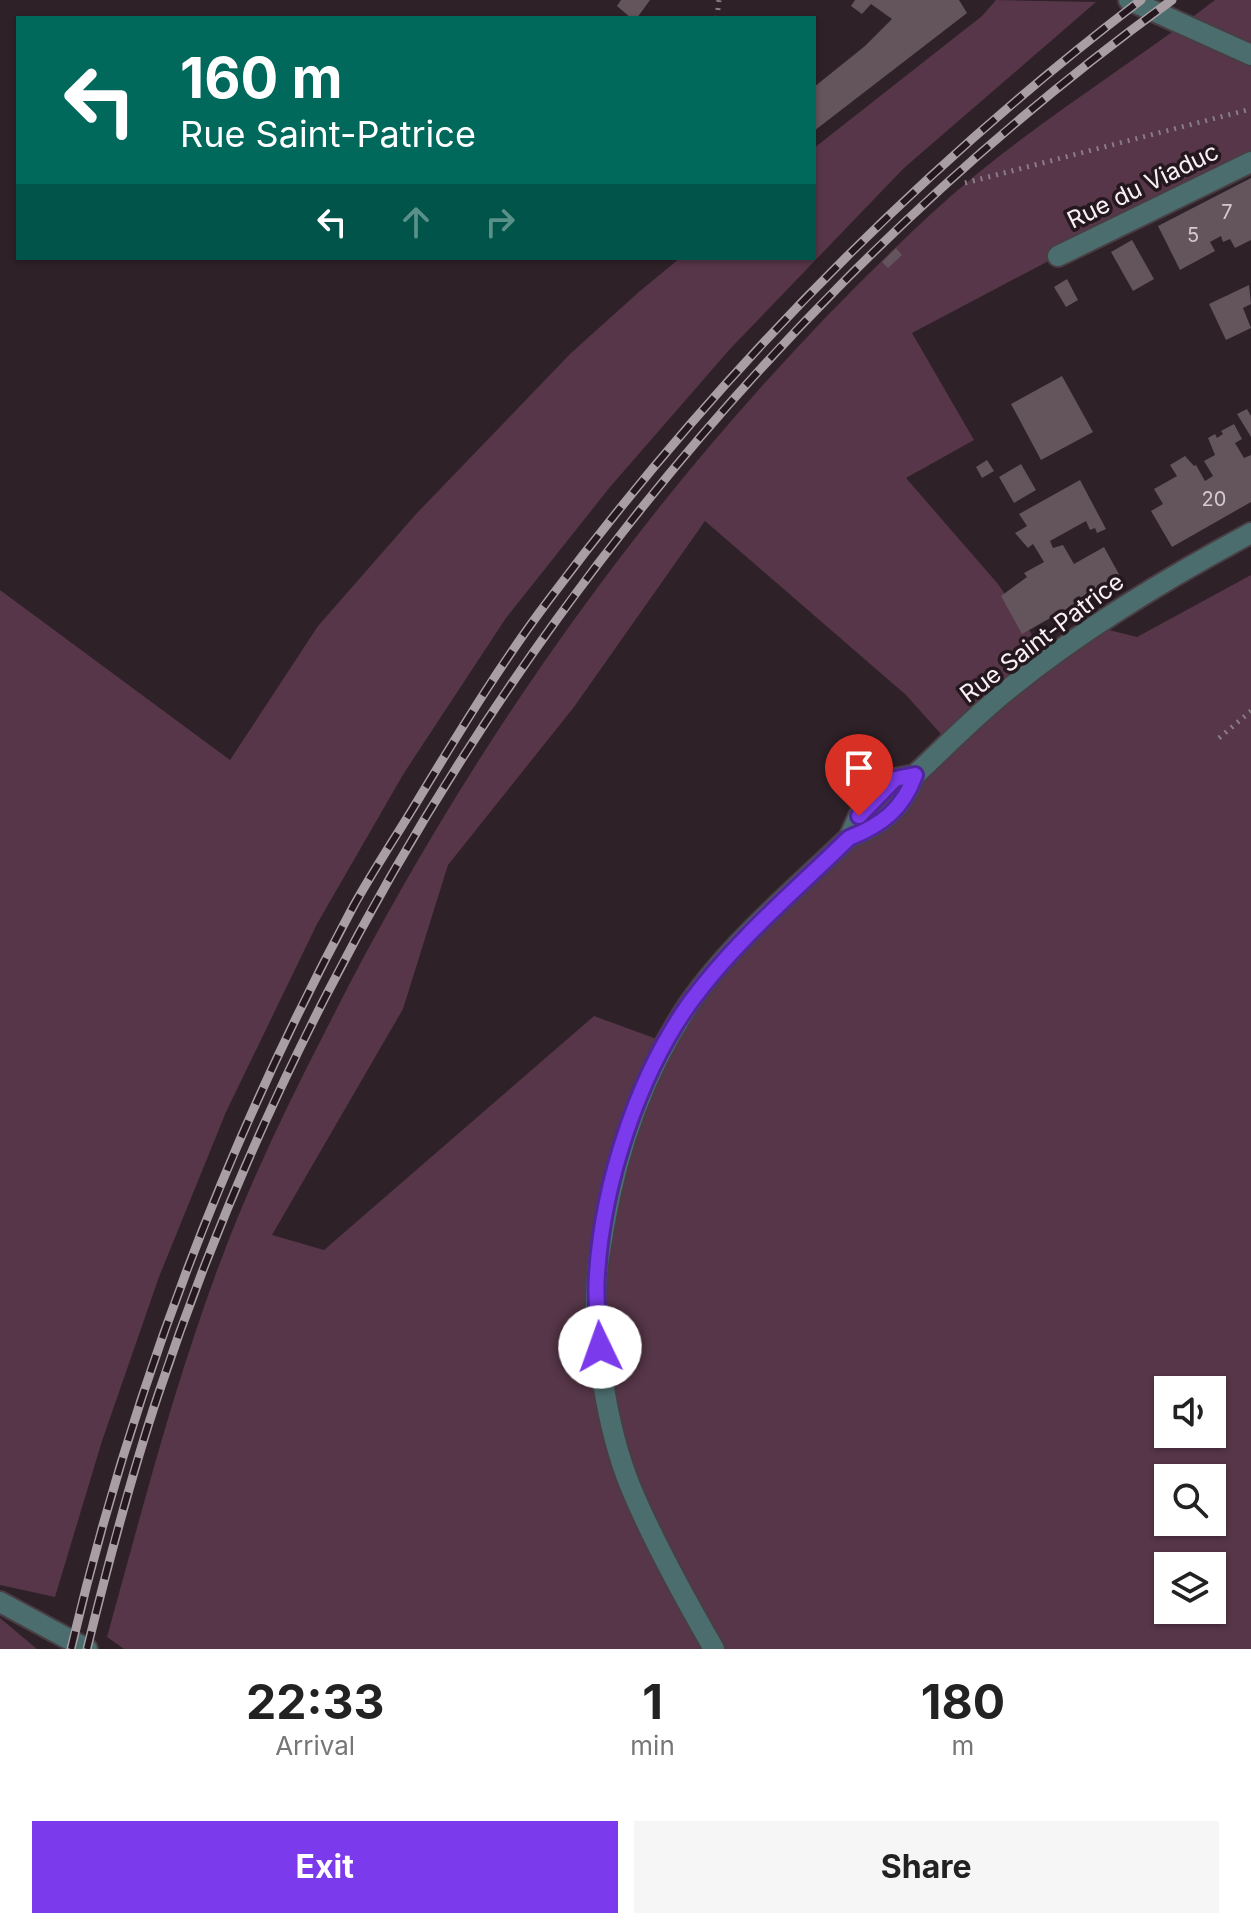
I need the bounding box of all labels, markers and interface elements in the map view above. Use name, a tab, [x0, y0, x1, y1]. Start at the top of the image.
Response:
text: 160 m	[180, 44, 343, 112]
icon: left	[48, 48, 152, 152]
text: Rue Saint-Patrice	[180, 112, 476, 156]
street label: Rue du Viaduc	[1063, 136, 1223, 235]
icon: left	[310, 200, 354, 244]
icon: ahead	[394, 200, 438, 244]
icon: right	[478, 200, 522, 244]
house number: 7	[1221, 200, 1233, 224]
house number: 5	[1187, 223, 1199, 247]
house number: 20	[1202, 487, 1226, 511]
street label: Rue Saint-Patrice	[954, 567, 1129, 709]
pin	[825, 734, 893, 816]
icon: arrive	[837, 746, 881, 790]
position arrow	[558, 1305, 642, 1389]
map controls	[1154, 1376, 1226, 1624]
button: sound	[1154, 1376, 1226, 1448]
button: search	[1154, 1464, 1226, 1536]
button: layers	[1154, 1552, 1226, 1624]
text: 22:33	[246, 1672, 384, 1731]
text: 1	[642, 1672, 663, 1731]
text: 180	[921, 1672, 1005, 1731]
text: Arrival	[275, 1730, 355, 1761]
text: min	[630, 1730, 675, 1761]
text: m	[951, 1730, 974, 1761]
button: Exit	[32, 1821, 618, 1913]
button: Share	[634, 1821, 1219, 1913]

